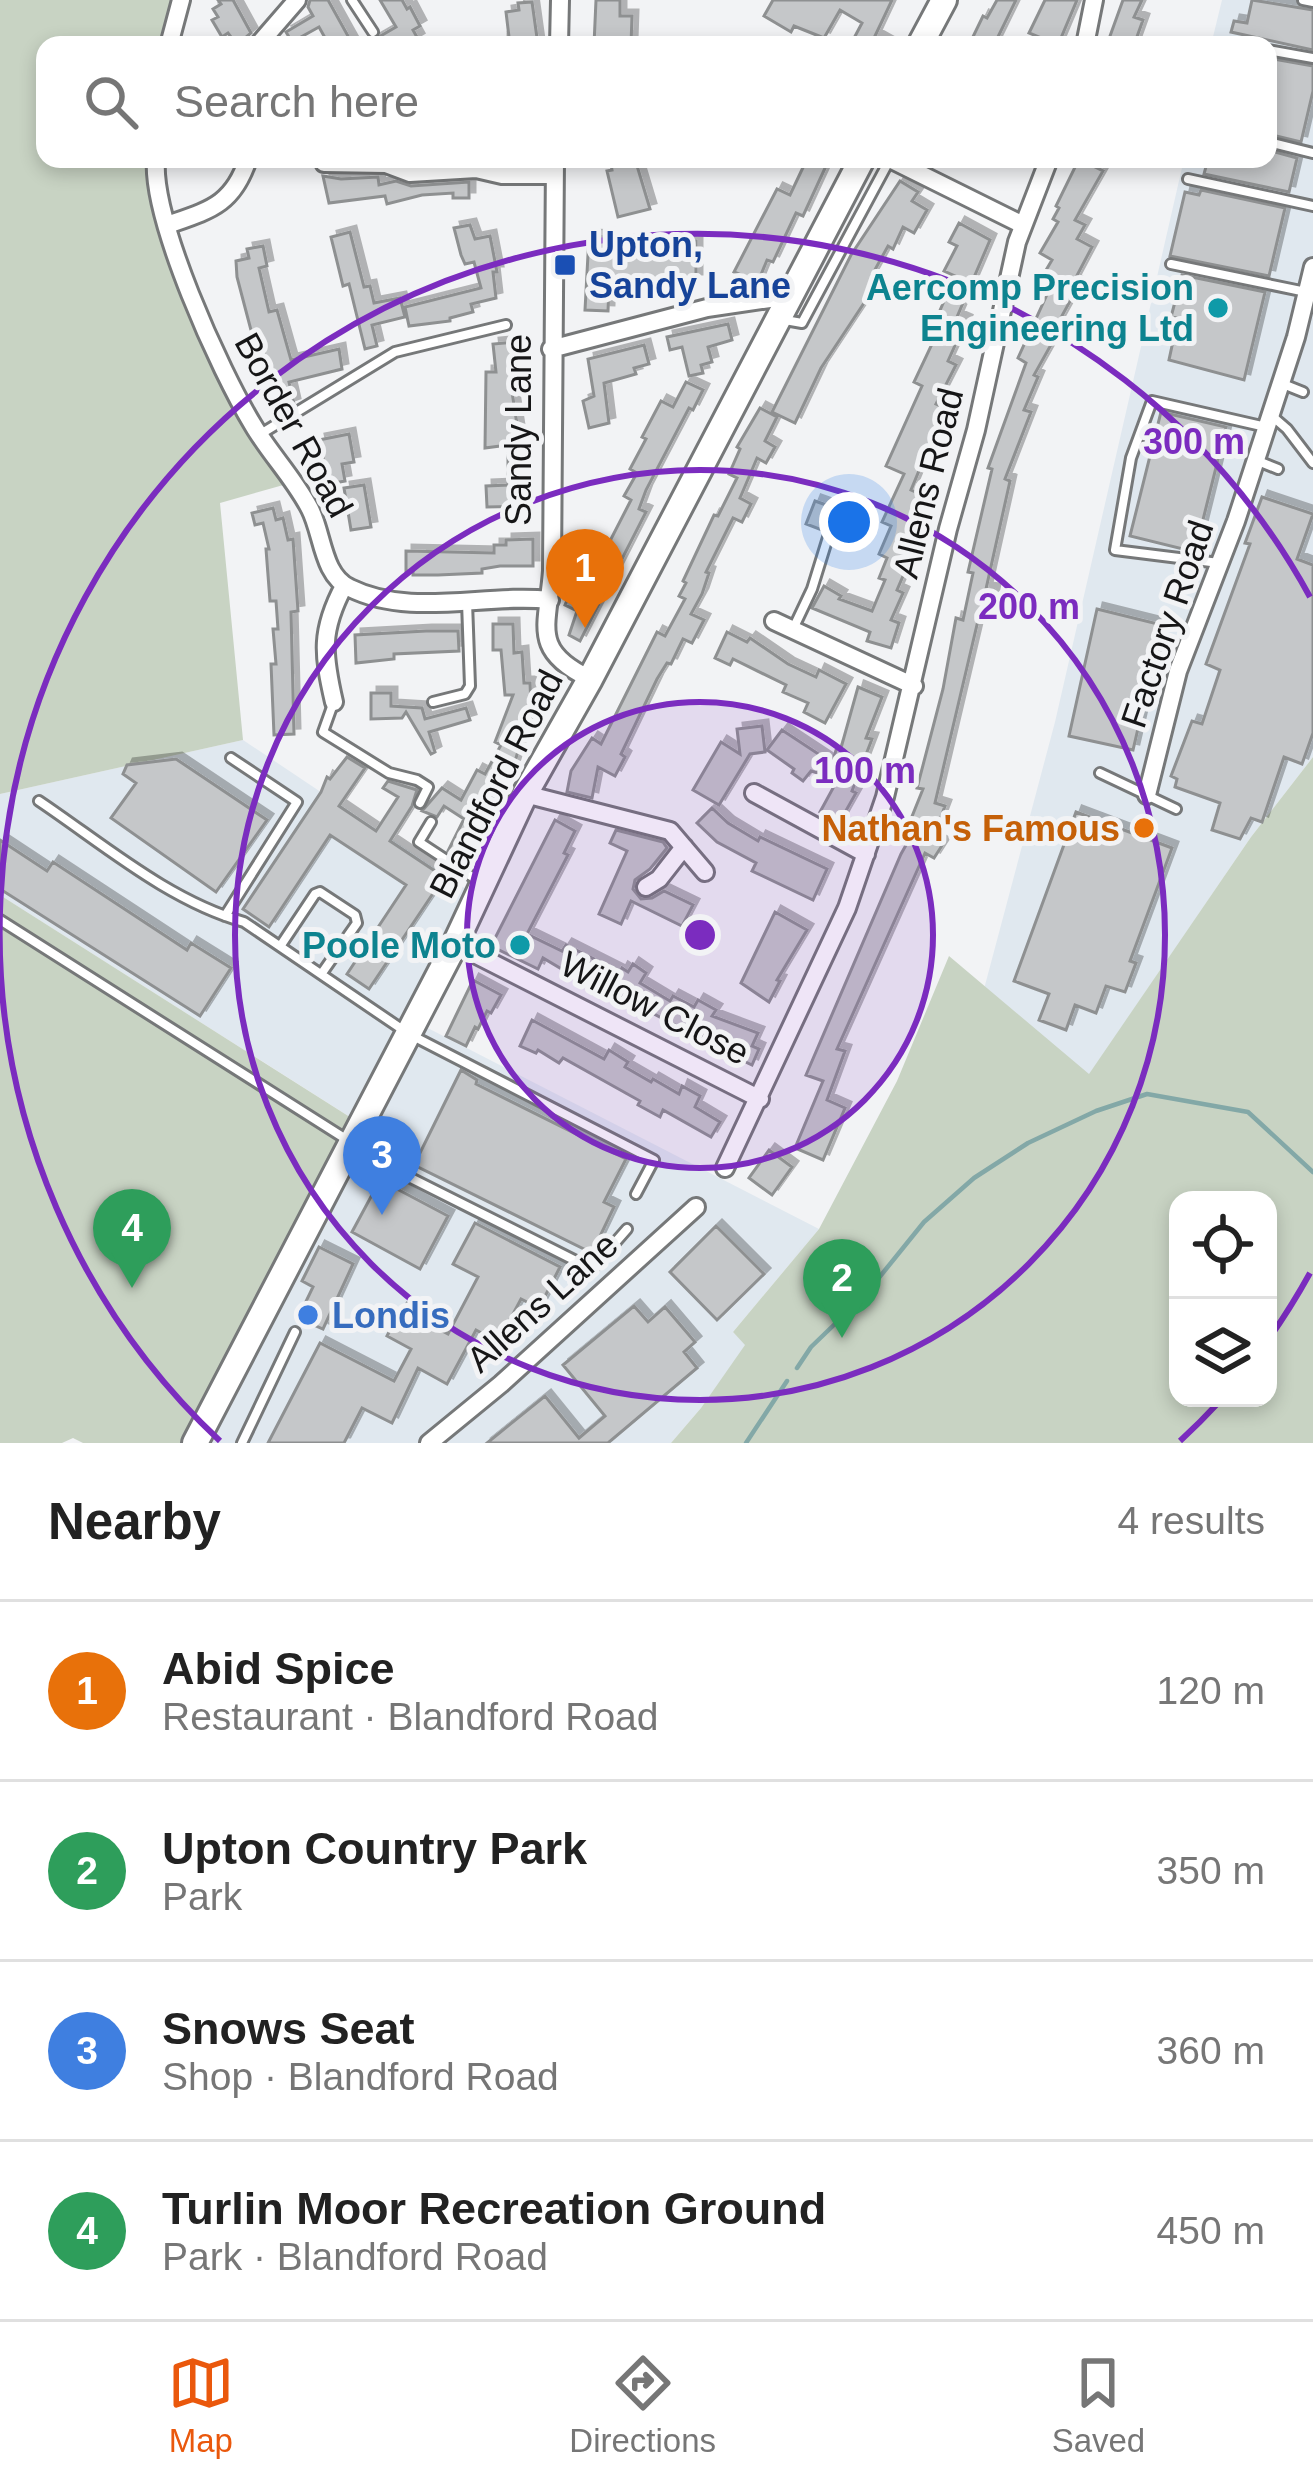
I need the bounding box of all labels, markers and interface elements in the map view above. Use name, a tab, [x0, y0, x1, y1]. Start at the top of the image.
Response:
search box	[36, 36, 1277, 168]
icon: search	[78, 69, 144, 135]
text: Search here	[174, 76, 419, 127]
place label: Upton, Sandy Lane	[589, 224, 791, 306]
marker: Upton, Sandy Lane	[552, 252, 578, 278]
place label: Aercomp Precision Engineering Ltd	[866, 267, 1194, 349]
marker: Aercomp Precision Engineering Ltd	[1205, 295, 1231, 321]
street label: Border Road	[227, 326, 361, 524]
street label: Sandy Lane	[498, 334, 539, 526]
street label: Allens Road	[885, 384, 971, 582]
text: 300 m	[1143, 421, 1245, 462]
your location	[819, 492, 879, 552]
street label: Factory Road	[1112, 515, 1222, 733]
pin: 1	[546, 529, 624, 628]
text: 200 m	[978, 586, 1080, 627]
street label: Blandford Road	[421, 663, 571, 905]
text: 100 m	[814, 750, 916, 791]
place label: Nathan's Famous	[821, 808, 1120, 849]
marker: Nathan's Famous	[1131, 815, 1157, 841]
centre of rings	[679, 914, 721, 956]
place label: Poole Moto	[302, 925, 496, 966]
marker: Poole Moto	[507, 932, 533, 958]
street label: Willow Close	[554, 943, 756, 1073]
pin: 3	[343, 1116, 421, 1215]
pin: 4	[93, 1189, 171, 1288]
map controls	[1169, 1191, 1277, 1407]
button: locate	[1169, 1191, 1277, 1299]
street label: Allens Lane	[458, 1224, 626, 1380]
pin: 2	[803, 1239, 881, 1338]
place label: Londis	[332, 1295, 450, 1336]
button: layers	[1169, 1299, 1277, 1407]
marker: Londis	[295, 1302, 321, 1328]
text: Nearby	[48, 1493, 221, 1550]
text: 4 results	[1118, 1499, 1265, 1542]
text: Abid Spice	[162, 1643, 395, 1694]
text: 1	[76, 1669, 98, 1712]
text: 120 m	[1157, 1669, 1265, 1712]
text: Restaurant · Blandford Road	[162, 1695, 658, 1738]
text: Upton Country Park	[162, 1823, 587, 1874]
text: 2	[76, 1849, 98, 1892]
text: 350 m	[1157, 1849, 1265, 1892]
text: Park	[162, 1875, 242, 1918]
text: Snows Seat	[162, 2003, 415, 2054]
text: 3	[76, 2029, 98, 2072]
text: 360 m	[1157, 2029, 1265, 2072]
text: Shop · Blandford Road	[162, 2055, 559, 2098]
text: Turlin Moor Recreation Ground	[162, 2183, 826, 2234]
text: 4	[76, 2209, 98, 2252]
text: 450 m	[1157, 2209, 1265, 2252]
text: Park · Blandford Road	[162, 2235, 548, 2278]
tab: Map	[168, 2350, 234, 2460]
tab: Directions	[569, 2350, 716, 2460]
tab: Saved	[1052, 2350, 1145, 2460]

